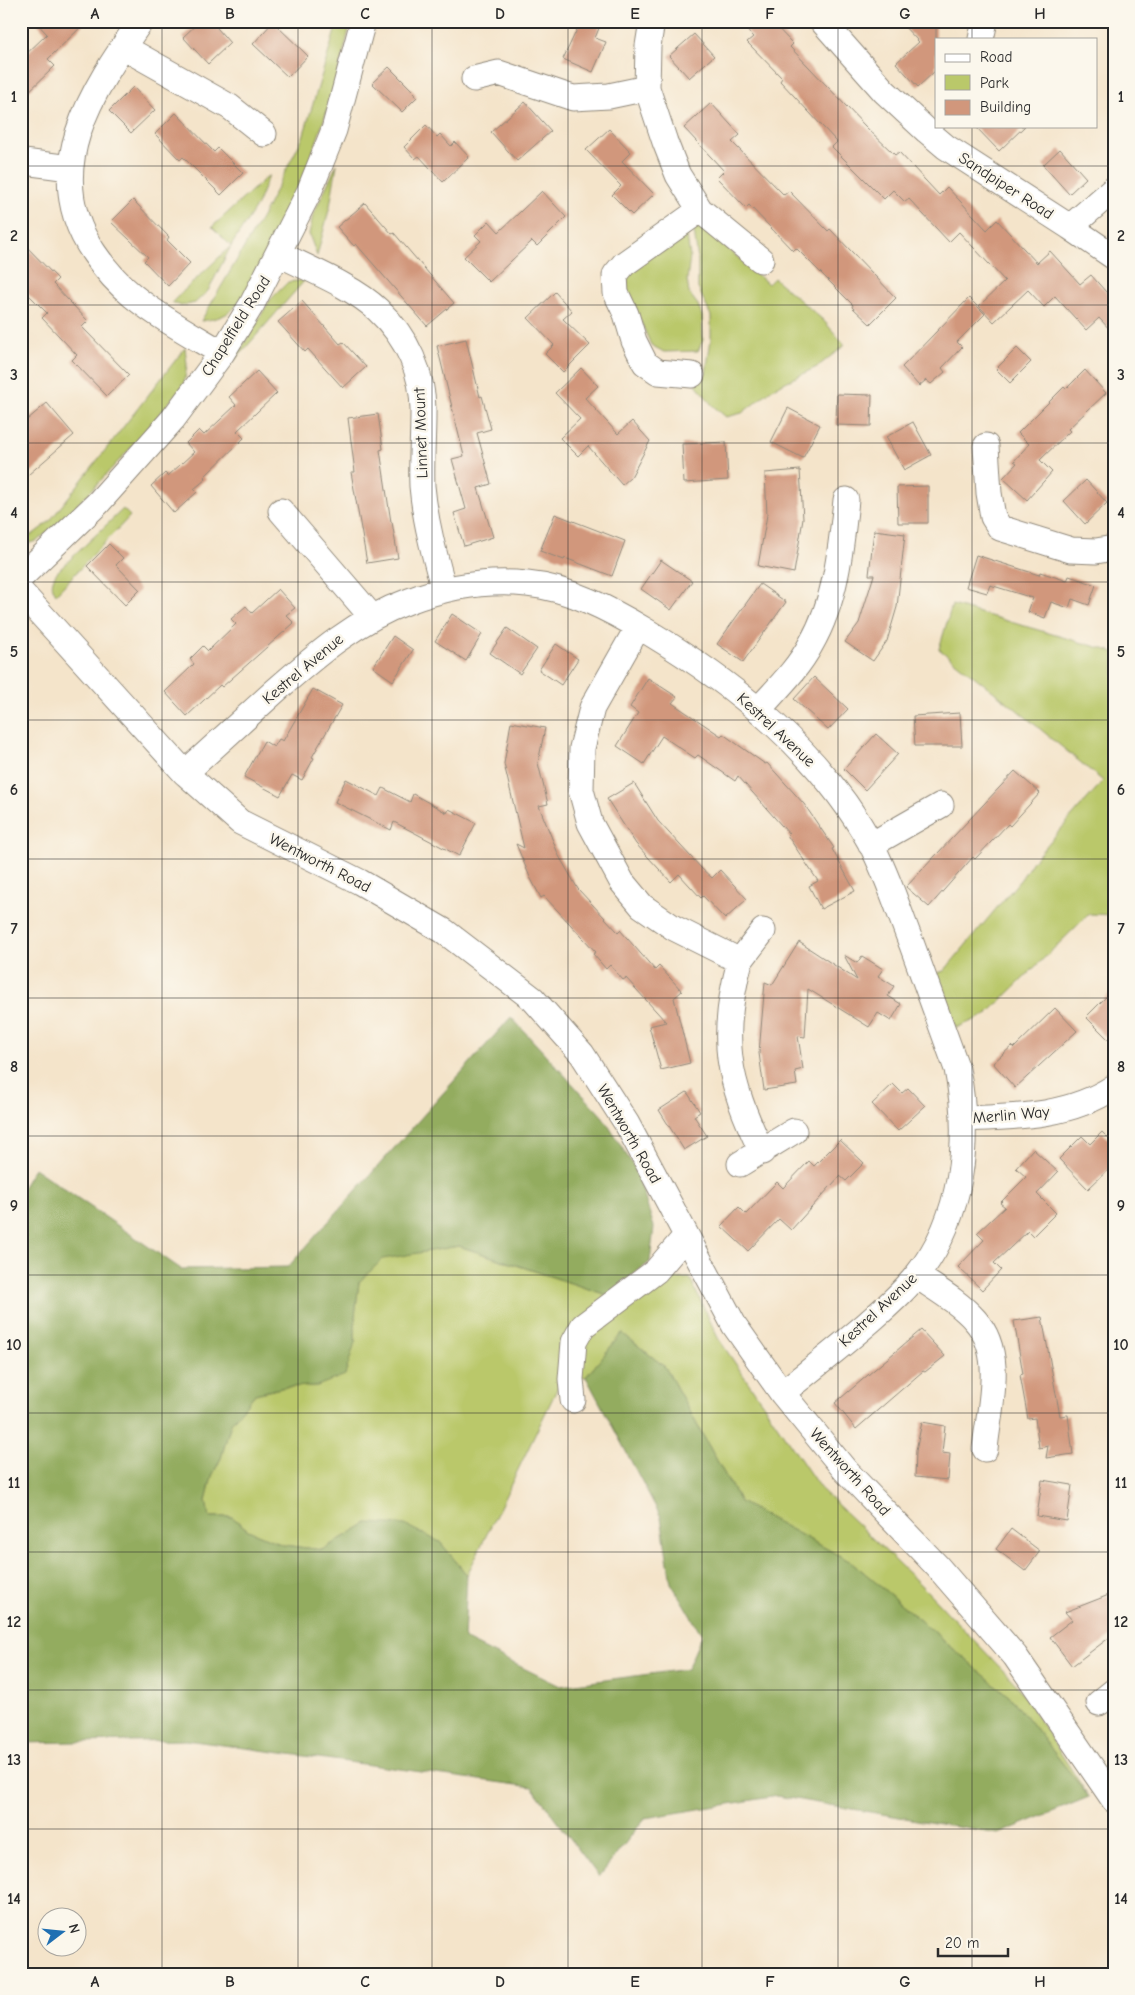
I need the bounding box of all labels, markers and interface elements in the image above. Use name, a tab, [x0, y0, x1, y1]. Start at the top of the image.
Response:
text: A	[91, 5, 100, 23]
text: B	[225, 5, 235, 23]
text: C	[360, 5, 370, 23]
text: D	[495, 5, 505, 23]
text: E	[630, 5, 640, 23]
text: F	[765, 5, 775, 23]
text: G	[899, 5, 911, 23]
text: H	[1034, 5, 1046, 23]
legend	[935, 38, 1098, 128]
text: Road	[980, 48, 1012, 66]
text: Park	[980, 74, 1009, 92]
text: 1	[11, 88, 17, 106]
text: 1	[1118, 88, 1124, 106]
text: Building	[980, 98, 1031, 116]
street label: Sandpiper Road	[955, 149, 1057, 223]
text: 2	[10, 227, 18, 245]
text: 2	[1117, 227, 1125, 245]
street label: Chapelfield Road	[198, 273, 274, 379]
text: 3	[10, 366, 18, 384]
text: 3	[1117, 366, 1125, 384]
street label: Linnet Mount	[410, 387, 432, 479]
text: 4	[10, 504, 18, 522]
text: 4	[1117, 504, 1125, 522]
street label: Kestrel Avenue	[259, 630, 347, 708]
text: 5	[10, 643, 18, 661]
text: 5	[1117, 643, 1125, 661]
street label: Kestrel Avenue	[733, 689, 819, 771]
text: 6	[10, 781, 18, 799]
text: 6	[1117, 781, 1125, 799]
street label: Wentworth Road	[266, 830, 374, 896]
text: 7	[10, 920, 18, 938]
text: 7	[1117, 920, 1125, 938]
text: 8	[10, 1058, 18, 1076]
text: 8	[1117, 1058, 1125, 1076]
street label: Wentworth Road	[593, 1081, 665, 1187]
street label: Merlin Way	[972, 1103, 1051, 1127]
text: 9	[10, 1197, 18, 1215]
text: 9	[1117, 1197, 1125, 1215]
street label: Kestrel Avenue	[835, 1269, 921, 1351]
text: 10	[6, 1336, 22, 1354]
text: 10	[1113, 1336, 1129, 1354]
street label: Wentworth Road	[806, 1425, 894, 1519]
text: 11	[8, 1474, 20, 1492]
text: 11	[1115, 1474, 1127, 1492]
text: 12	[7, 1613, 21, 1631]
text: 12	[1114, 1613, 1128, 1631]
text: 13	[7, 1751, 21, 1769]
text: 13	[1114, 1751, 1128, 1769]
text: 14	[7, 1890, 21, 1908]
text: 14	[1114, 1890, 1128, 1908]
north arrow	[38, 1908, 88, 1958]
text: N	[65, 1922, 83, 1935]
scale bar	[938, 1925, 1008, 1957]
text: 20 m	[945, 1934, 979, 1952]
text: A	[91, 1973, 100, 1991]
text: B	[225, 1973, 235, 1991]
text: C	[360, 1973, 370, 1991]
text: D	[495, 1973, 505, 1991]
text: E	[630, 1973, 640, 1991]
text: F	[765, 1973, 775, 1991]
text: G	[899, 1973, 911, 1991]
text: H	[1034, 1973, 1046, 1991]

